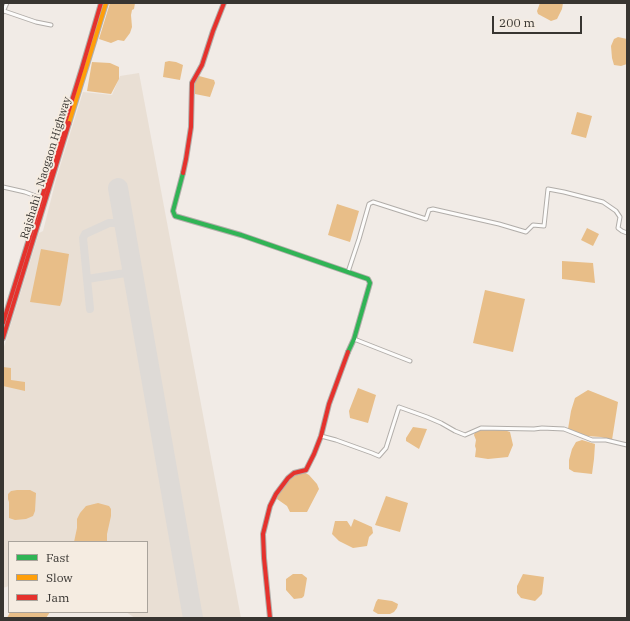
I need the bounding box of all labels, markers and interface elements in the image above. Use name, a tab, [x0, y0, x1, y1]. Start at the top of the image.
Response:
scale bar	[494, 8, 584, 34]
text: 200 m	[499, 15, 535, 30]
street label: Rajshahi - Naogaon Highway	[18, 95, 74, 241]
legend	[8, 541, 148, 613]
text: Fast	[46, 550, 70, 565]
text: Slow	[46, 570, 73, 585]
text: Jam	[46, 590, 69, 605]

